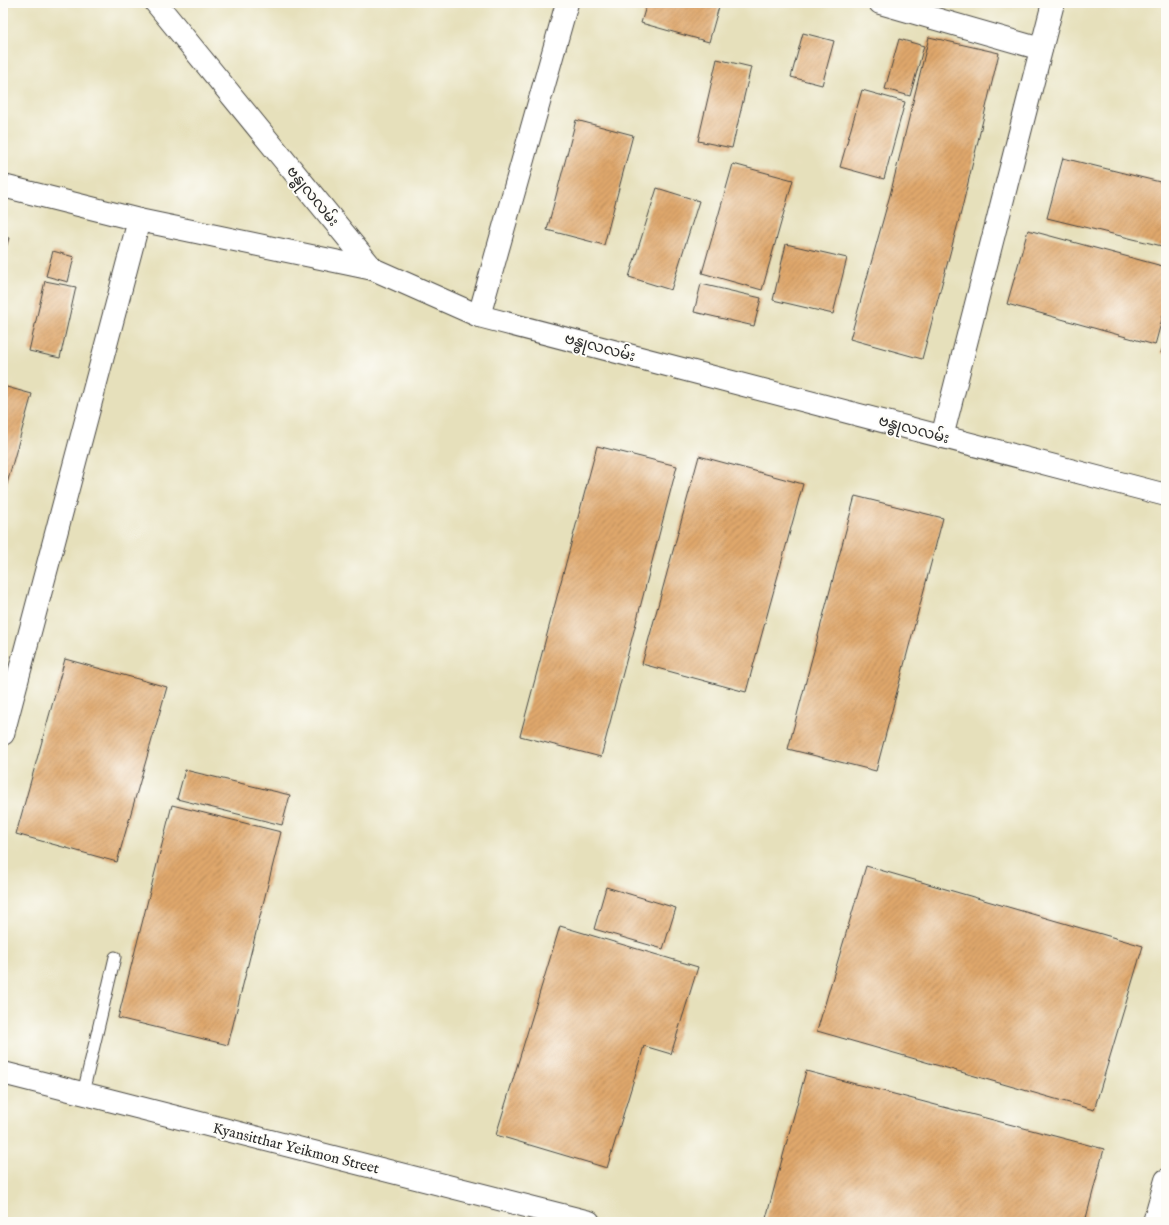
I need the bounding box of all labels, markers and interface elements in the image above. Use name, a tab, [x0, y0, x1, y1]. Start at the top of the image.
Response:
street label: ဗန္ဓုလလမ်း	[281, 161, 344, 232]
street label: ဗန္ဓုလလမ်း	[562, 328, 638, 368]
street label: ဗန္ဓုလလမ်း	[876, 410, 952, 450]
street label: Kyansitthar Yeikmon Street	[211, 1119, 381, 1178]

